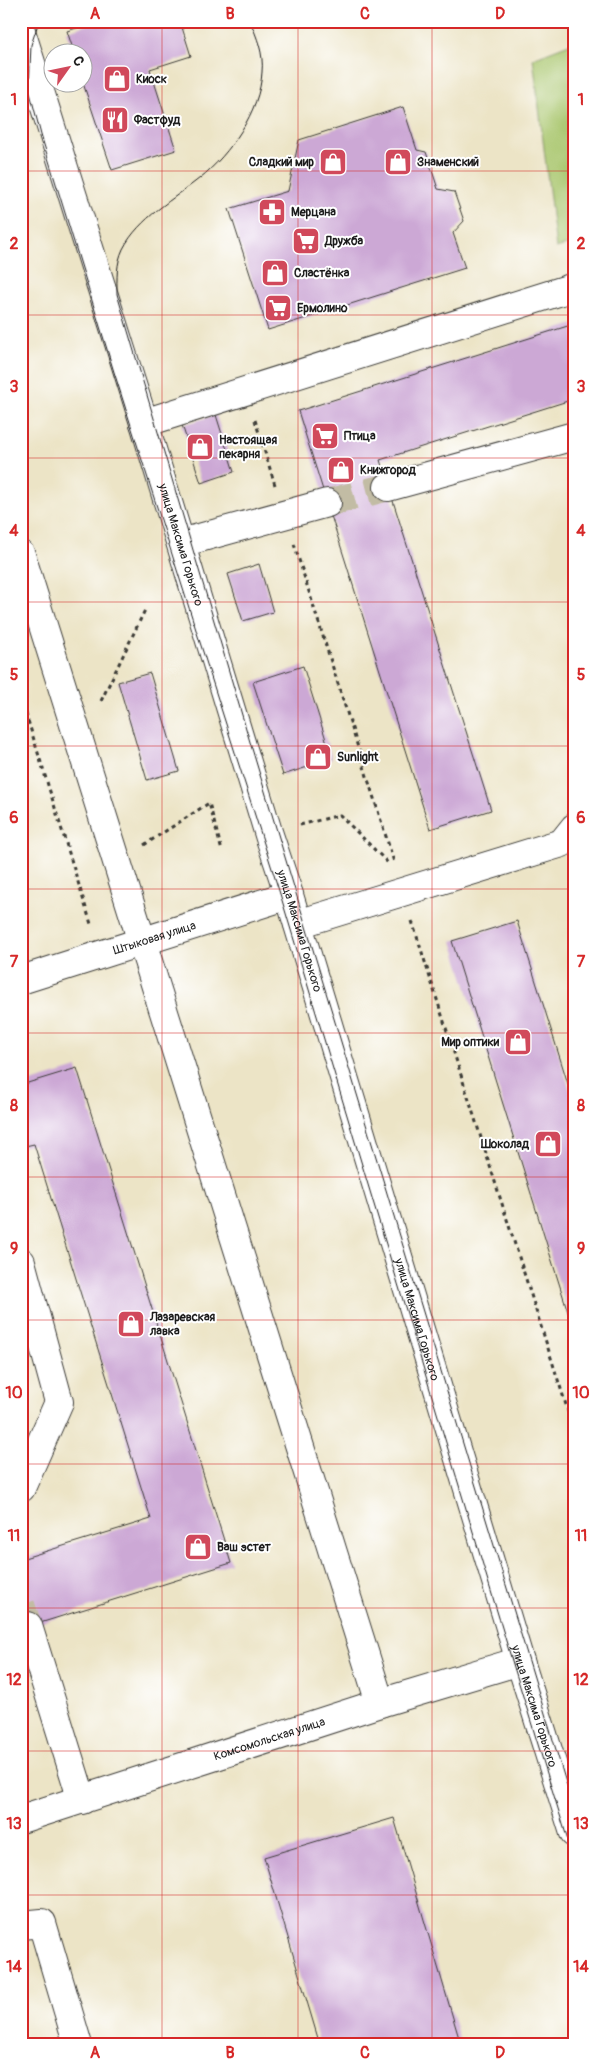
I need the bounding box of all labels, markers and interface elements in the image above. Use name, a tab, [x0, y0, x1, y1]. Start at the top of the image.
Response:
text: A	[90, 4, 101, 24]
text: B	[225, 4, 235, 24]
text: C	[360, 4, 370, 24]
text: D	[495, 4, 505, 24]
north arrow	[42, 42, 92, 92]
text: С	[69, 53, 88, 70]
shop icon: Киоск	[102, 64, 132, 94]
place label: Киоск	[136, 72, 168, 87]
text: 1	[11, 90, 17, 110]
text: 1	[578, 90, 584, 110]
restaurant icon: Фастфуд	[100, 105, 130, 135]
place label: Фастфуд	[133, 113, 181, 128]
shop icon: Сладкий мир	[318, 147, 348, 177]
shop icon: Знаменский	[383, 147, 413, 177]
place label: Сладкий мир	[249, 155, 314, 170]
place label: Знаменский	[417, 155, 479, 170]
pharmacy icon: Мерцана	[257, 197, 287, 227]
place label: Мерцана	[291, 205, 336, 220]
supermarket icon: Дружба	[291, 226, 321, 256]
text: 2	[10, 234, 19, 254]
place label: Дружба	[324, 234, 364, 249]
text: 2	[577, 234, 586, 254]
shop icon: Сластёнка	[260, 258, 290, 288]
place label: Сластёнка	[294, 266, 350, 281]
supermarket icon: Ермолино	[263, 293, 293, 323]
place label: Ермолино	[297, 301, 348, 316]
text: 3	[10, 377, 19, 397]
text: 3	[577, 377, 586, 397]
supermarket icon: Птица	[310, 421, 340, 451]
place label: Птица	[344, 429, 376, 444]
shop icon: Настоящая пекарня	[185, 432, 215, 462]
place label: Настоящая пекарня	[219, 433, 277, 462]
shop icon: Книжгород	[326, 455, 356, 485]
place label: Книжгород	[360, 463, 417, 478]
street label: улица Максима Горького	[155, 481, 206, 608]
text: 4	[9, 521, 19, 541]
text: 4	[576, 521, 586, 541]
text: 5	[10, 665, 19, 685]
text: 5	[577, 665, 586, 685]
shop icon: Sunlight	[303, 742, 333, 772]
place label: Sunlight	[337, 750, 380, 765]
text: 6	[9, 808, 19, 828]
text: 6	[576, 808, 586, 828]
street label: улица Максима Горького	[273, 867, 325, 994]
street label: Штыковая улица	[111, 918, 198, 958]
text: 7	[10, 952, 19, 972]
text: 7	[577, 952, 586, 972]
shop icon: Мир оптики	[503, 1027, 533, 1057]
place label: Мир оптики	[441, 1035, 500, 1050]
text: 8	[10, 1096, 18, 1116]
text: 8	[577, 1096, 585, 1116]
shop icon: Шоколад	[533, 1129, 563, 1159]
place label: Шоколад	[480, 1137, 530, 1152]
text: 9	[10, 1239, 18, 1259]
text: 9	[577, 1239, 585, 1259]
street label: улица Максима Горького	[391, 1256, 442, 1383]
shop icon: Лазаревская лавка	[116, 1309, 146, 1339]
place label: Лазаревская лавка	[149, 1310, 215, 1339]
text: 10	[5, 1383, 23, 1403]
text: 10	[572, 1383, 590, 1403]
text: 11	[8, 1526, 20, 1546]
text: 11	[575, 1526, 587, 1546]
shop icon: Ваш эстет	[183, 1532, 213, 1562]
place label: Ваш эстет	[217, 1540, 272, 1555]
street label: улица Максима Горького	[507, 1642, 560, 1770]
text: 12	[6, 1670, 22, 1690]
text: 12	[573, 1670, 589, 1690]
street label: Комсомольская улица	[212, 1714, 327, 1764]
text: 13	[6, 1814, 22, 1834]
text: 13	[573, 1814, 589, 1834]
text: 14	[6, 1957, 22, 1977]
text: 14	[573, 1957, 589, 1977]
text: A	[90, 2043, 101, 2063]
text: B	[225, 2043, 235, 2063]
text: C	[360, 2043, 370, 2063]
text: D	[495, 2043, 505, 2063]

